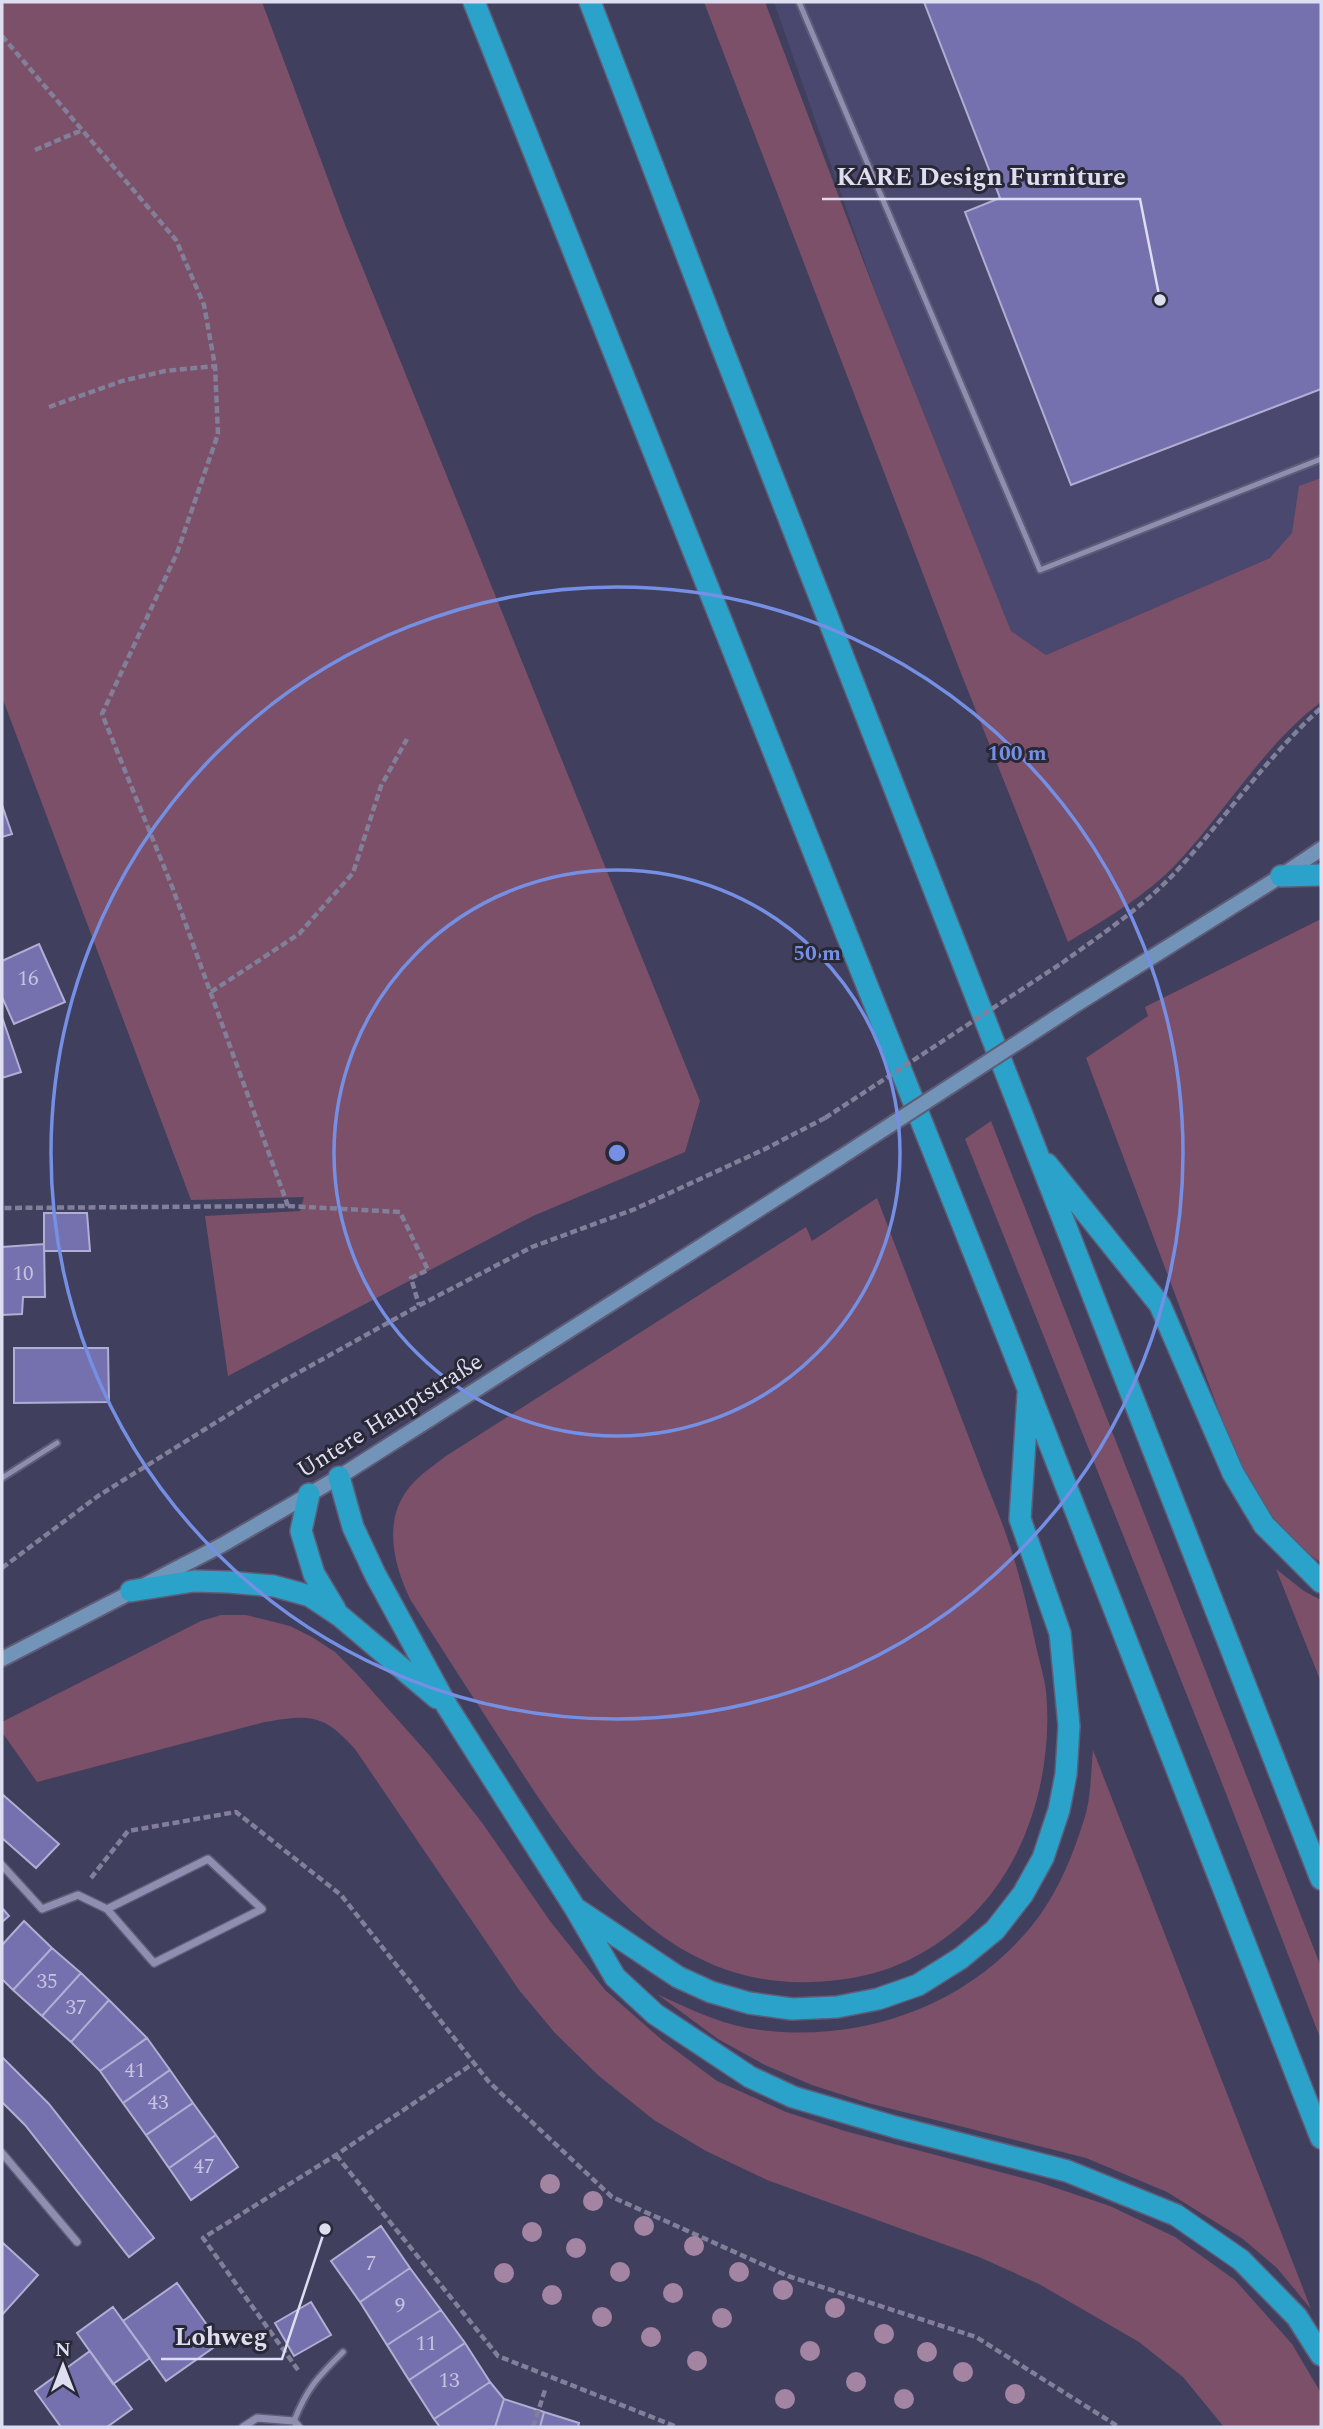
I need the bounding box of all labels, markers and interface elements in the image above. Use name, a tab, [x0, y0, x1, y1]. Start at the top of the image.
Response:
callout: KARE Design Furniture	[822, 152, 1140, 199]
text: KARE Design Furniture	[836, 157, 1126, 197]
text: 100 m	[987, 738, 1047, 770]
text: 50 m	[793, 938, 841, 970]
house number: 16	[18, 963, 39, 995]
centre of rings	[605, 1141, 629, 1165]
house number: 10	[13, 1258, 34, 1290]
street label: Untere Hauptstraße	[290, 1344, 490, 1488]
house number: 35	[37, 1966, 58, 1998]
house number: 37	[66, 1992, 87, 2024]
house number: 41	[125, 2055, 146, 2087]
house number: 43	[148, 2087, 169, 2119]
house number: 47	[194, 2151, 215, 2183]
house number: 7	[366, 2248, 376, 2280]
house number: 9	[395, 2290, 405, 2322]
callout: Lohweg	[161, 2312, 282, 2359]
text: Lohweg	[175, 2317, 267, 2357]
house number: 11	[416, 2328, 437, 2360]
north arrow	[28, 2331, 98, 2401]
text: N	[55, 2336, 71, 2365]
house number: 13	[439, 2365, 460, 2397]

